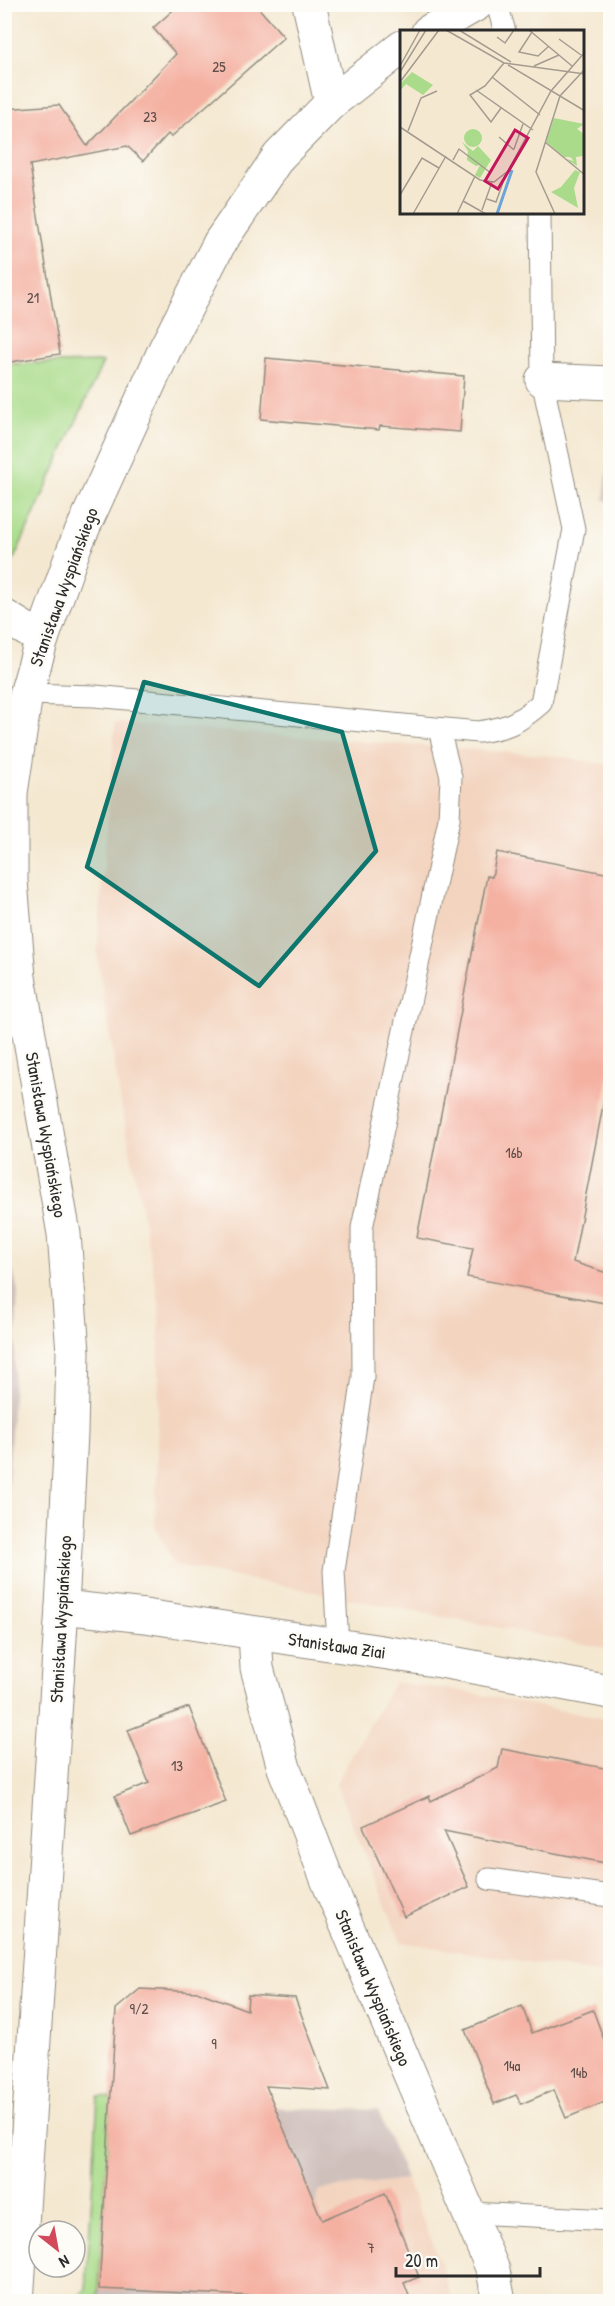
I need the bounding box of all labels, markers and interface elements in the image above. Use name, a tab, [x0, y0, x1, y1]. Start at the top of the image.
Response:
inset map	[400, 30, 585, 214]
house number: 25	[212, 56, 226, 77]
house number: 23	[143, 106, 157, 127]
house number: 21	[27, 287, 39, 308]
street label: Stanisława Wyspiańskiego	[23, 504, 104, 670]
street label: Stanisława Wyspiańskiego	[20, 1050, 73, 1220]
house number: 16b	[505, 1142, 523, 1163]
street label: Stanisława Wyspiańskiego	[44, 1535, 77, 1703]
street label: Stanisława Ziai	[287, 1626, 387, 1665]
house number: 13	[171, 1755, 183, 1776]
street label: Stanisława Wyspiańskiego	[329, 1906, 418, 2070]
house number: 9/2	[130, 1998, 148, 2019]
house number: 9	[211, 2033, 217, 2054]
house number: 14a	[504, 2055, 521, 2076]
house number: 14b	[570, 2062, 588, 2083]
north arrow	[27, 2219, 87, 2279]
house number: 7	[367, 2237, 375, 2258]
scale bar	[396, 2240, 540, 2278]
text: 20 m	[405, 2248, 438, 2273]
text: N	[55, 2250, 74, 2274]

